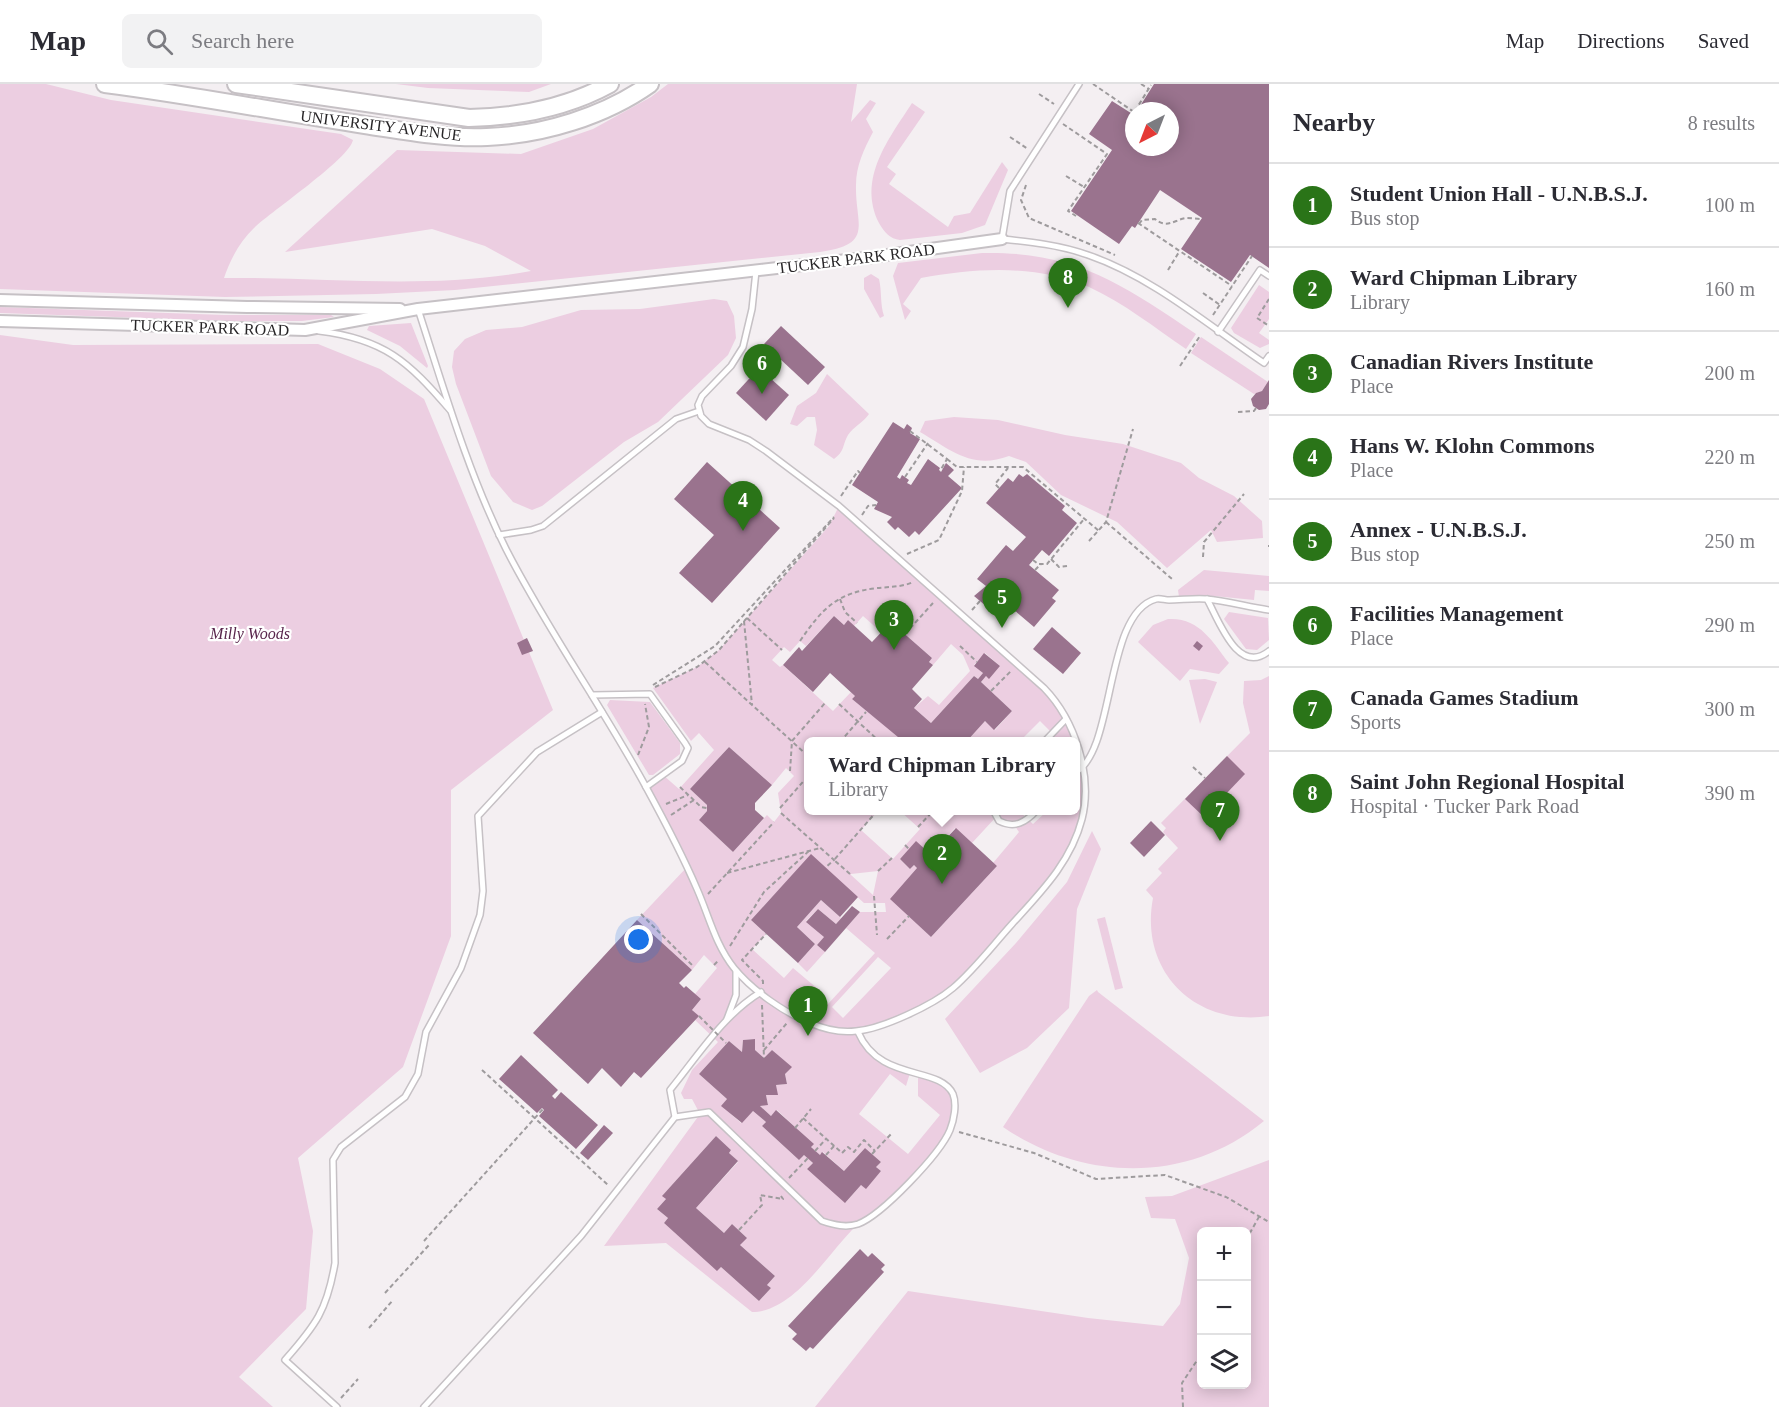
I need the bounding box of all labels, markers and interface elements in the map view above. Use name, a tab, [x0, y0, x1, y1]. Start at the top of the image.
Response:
search box	[122, 14, 542, 68]
text: Map	[30, 25, 86, 56]
icon: search	[143, 25, 176, 58]
text: Search here	[191, 28, 294, 53]
text: Map	[1506, 29, 1544, 53]
text: Directions	[1577, 29, 1665, 53]
text: Saved	[1698, 29, 1749, 53]
north arrow	[1125, 102, 1179, 156]
street label: UNIVERSITY AVENUE	[299, 107, 462, 144]
text: Nearby	[1293, 108, 1375, 137]
text: 8 results	[1688, 112, 1755, 134]
text: Student Union Hall - U.N.B.S.J.	[1350, 181, 1648, 206]
text: 1	[1308, 194, 1318, 216]
text: 100 m	[1704, 194, 1755, 216]
text: Bus stop	[1350, 207, 1419, 229]
street label: TUCKER PARK ROAD	[776, 240, 936, 277]
pin: 8	[1048, 258, 1088, 308]
text: Ward Chipman Library	[1350, 265, 1577, 290]
text: 2	[1308, 278, 1318, 300]
text: 160 m	[1704, 278, 1755, 300]
text: Library	[1350, 291, 1410, 313]
street label: TUCKER PARK ROAD	[130, 316, 290, 339]
pin: 6	[742, 344, 782, 394]
text: Canadian Rivers Institute	[1350, 349, 1593, 374]
text: 3	[1308, 362, 1318, 384]
text: 200 m	[1704, 362, 1755, 384]
text: Place	[1350, 375, 1393, 397]
text: Hans W. Klohn Commons	[1350, 433, 1595, 458]
text: 4	[1308, 446, 1318, 468]
text: 220 m	[1704, 446, 1755, 468]
text: Place	[1350, 459, 1393, 481]
pin: 4	[724, 482, 762, 531]
text: Annex - U.N.B.S.J.	[1350, 517, 1527, 542]
text: 5	[1308, 530, 1318, 552]
text: 250 m	[1704, 530, 1755, 552]
text: Bus stop	[1350, 543, 1419, 565]
pin: 5	[982, 578, 1022, 628]
pin: 3	[874, 600, 914, 650]
text: Facilities Management	[1350, 601, 1563, 626]
text: 6	[1308, 614, 1318, 636]
text: 290 m	[1704, 614, 1755, 636]
park label: Milly Woods	[209, 625, 290, 643]
text: Place	[1350, 627, 1393, 649]
text: Canada Games Stadium	[1350, 685, 1579, 710]
text: 7	[1308, 698, 1318, 720]
text: 300 m	[1704, 698, 1755, 720]
text: Sports	[1350, 711, 1401, 733]
popup	[804, 737, 1080, 815]
text: Ward Chipman Library	[828, 752, 1056, 777]
text: Saint John Regional Hospital	[1350, 769, 1624, 794]
text: Library	[828, 778, 888, 800]
text: 8	[1308, 782, 1318, 804]
text: 390 m	[1704, 782, 1755, 804]
pin: 7	[1200, 792, 1240, 841]
text: Hospital · Tucker Park Road	[1350, 795, 1579, 817]
pin: 2	[922, 834, 962, 884]
your location	[624, 925, 653, 954]
pin: 1	[788, 986, 828, 1036]
map controls	[1197, 1227, 1251, 1389]
button: +	[1197, 1227, 1251, 1281]
button: −	[1197, 1281, 1251, 1335]
button: layers	[1197, 1335, 1251, 1389]

